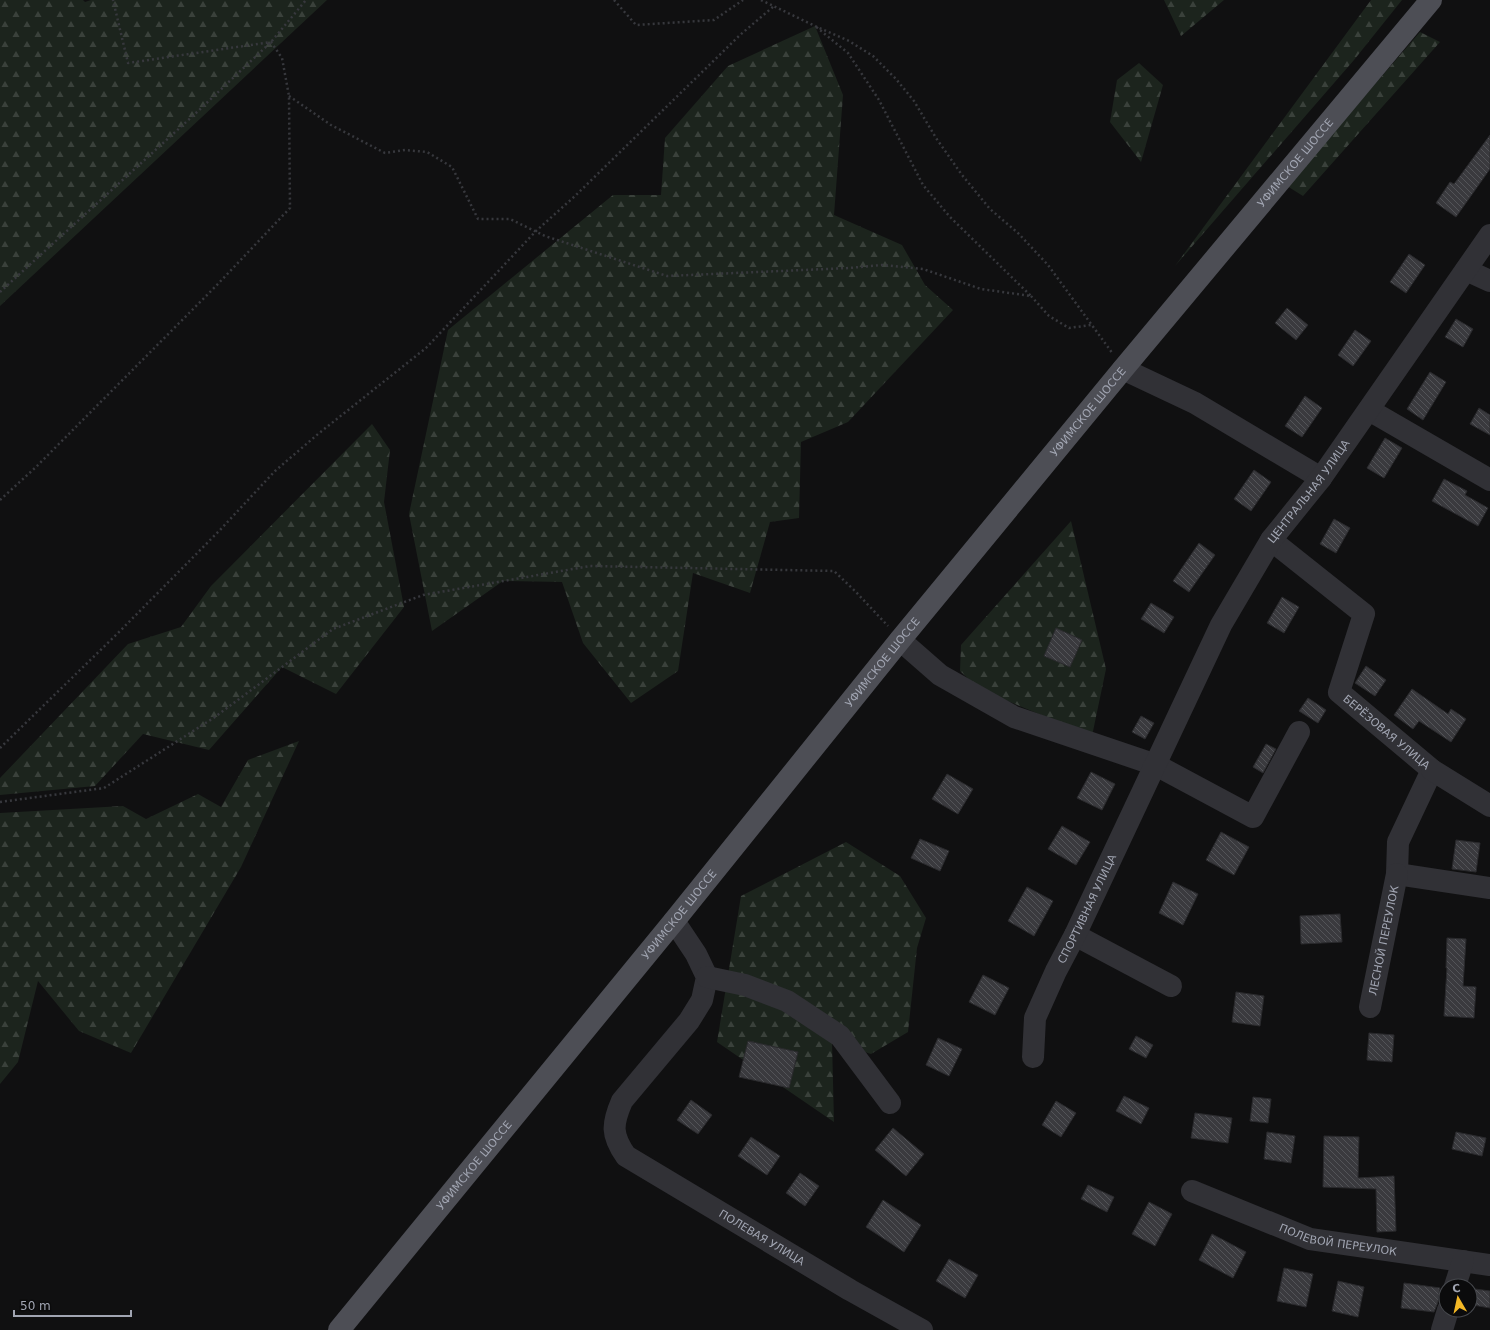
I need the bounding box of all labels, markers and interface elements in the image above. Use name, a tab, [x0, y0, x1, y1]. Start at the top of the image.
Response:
street label: УФИМСКОЕ ШОССЕ	[1255, 116, 1336, 210]
street label: УФИМСКОЕ ШОССЕ	[1048, 365, 1128, 459]
street label: ЦЕНТРАЛЬНАЯ УЛИЦА	[1265, 437, 1352, 546]
street label: УФИМСКОЕ ШОССЕ	[842, 615, 922, 709]
street label: БЕРЁЗОВАЯ УЛИЦА	[1341, 692, 1433, 772]
street label: СПОРТИВНАЯ УЛИЦА	[1055, 851, 1119, 966]
street label: УФИМСКОЕ ШОССЕ	[639, 867, 719, 962]
street label: ЛЕСНОЙ ПЕРЕУЛОК	[1366, 884, 1401, 996]
street label: УФИМСКОЕ ШОССЕ	[434, 1118, 514, 1212]
street label: ПОЛЕВАЯ УЛИЦА	[717, 1207, 808, 1268]
street label: ПОЛЕВОЙ ПЕРЕУЛОК	[1277, 1221, 1398, 1258]
north arrow	[1438, 1278, 1478, 1318]
text: С	[1452, 1282, 1462, 1296]
scale bar	[14, 1292, 131, 1318]
text: 50 m	[20, 1299, 51, 1313]

